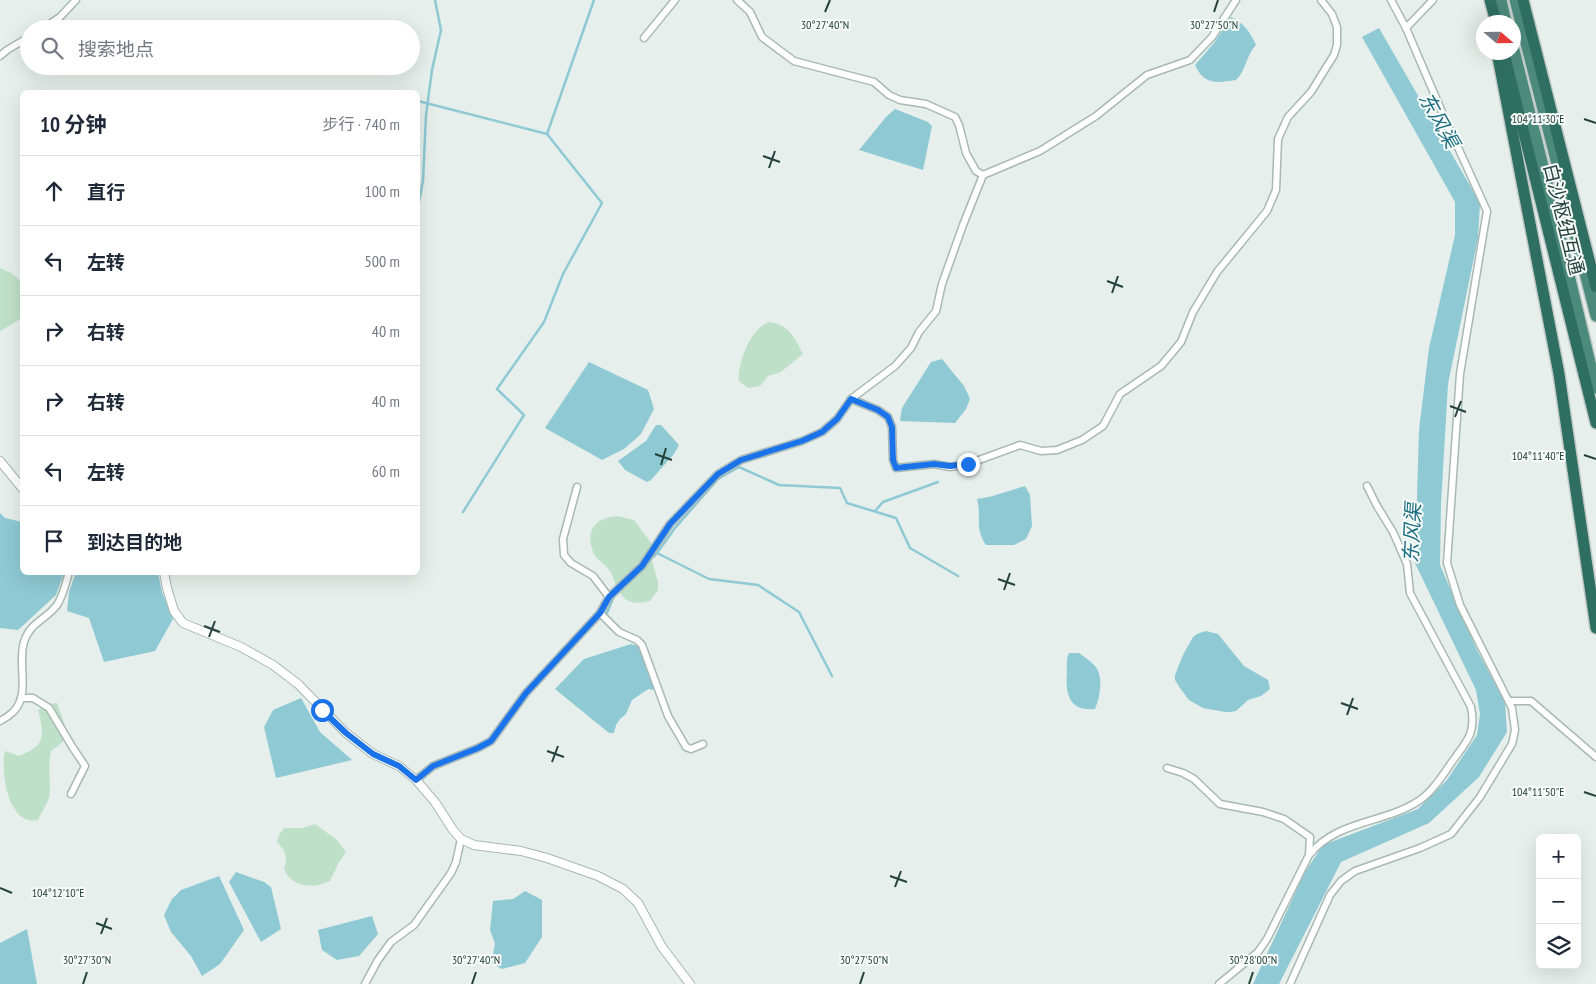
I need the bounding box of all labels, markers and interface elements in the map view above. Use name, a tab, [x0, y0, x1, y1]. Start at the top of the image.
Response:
north arrow	[1476, 15, 1521, 60]
text: 30°27'40"N	[801, 17, 849, 32]
text: 30°27'50"N	[1190, 17, 1238, 32]
search box	[20, 20, 420, 75]
icon: search	[38, 34, 66, 62]
text: 搜索地点	[78, 37, 154, 61]
water label: 东风渠	[1413, 87, 1466, 155]
text: 10 分钟	[40, 111, 106, 138]
text: 104°11'30"E	[1512, 111, 1564, 126]
text: 步行 · 740 m	[322, 114, 400, 134]
street label: 白沙枢纽互通	[1539, 161, 1589, 277]
icon: ahead	[40, 177, 68, 205]
text: 直行	[87, 180, 125, 204]
text: 100 m	[365, 181, 400, 201]
icon: left	[40, 247, 68, 275]
text: 左转	[87, 250, 125, 274]
text: 500 m	[365, 251, 400, 271]
icon: right	[40, 317, 68, 345]
text: 右转	[87, 320, 125, 344]
text: 40 m	[372, 321, 400, 341]
icon: right	[40, 387, 68, 415]
text: 右转	[87, 390, 125, 414]
text: 40 m	[372, 391, 400, 411]
text: 104°11'40"E	[1512, 448, 1564, 463]
route end	[957, 453, 980, 476]
icon: left	[40, 457, 68, 485]
text: 左转	[87, 460, 125, 484]
text: 60 m	[372, 461, 400, 481]
water label: 东风渠	[1397, 499, 1427, 564]
icon: arrive	[40, 527, 68, 555]
text: 到达目的地	[87, 530, 182, 554]
route start	[311, 699, 334, 722]
text: 104°11'50"E	[1512, 784, 1564, 799]
map controls	[1536, 834, 1581, 969]
button: +	[1536, 834, 1581, 879]
button: −	[1536, 879, 1581, 924]
text: 104°12'10"E	[32, 885, 84, 900]
button: layers	[1536, 924, 1581, 969]
text: 30°27'30"N	[63, 952, 111, 967]
text: 30°27'40"N	[452, 952, 500, 967]
text: 30°27'50"N	[840, 952, 888, 967]
text: 30°28'00"N	[1229, 952, 1277, 967]

